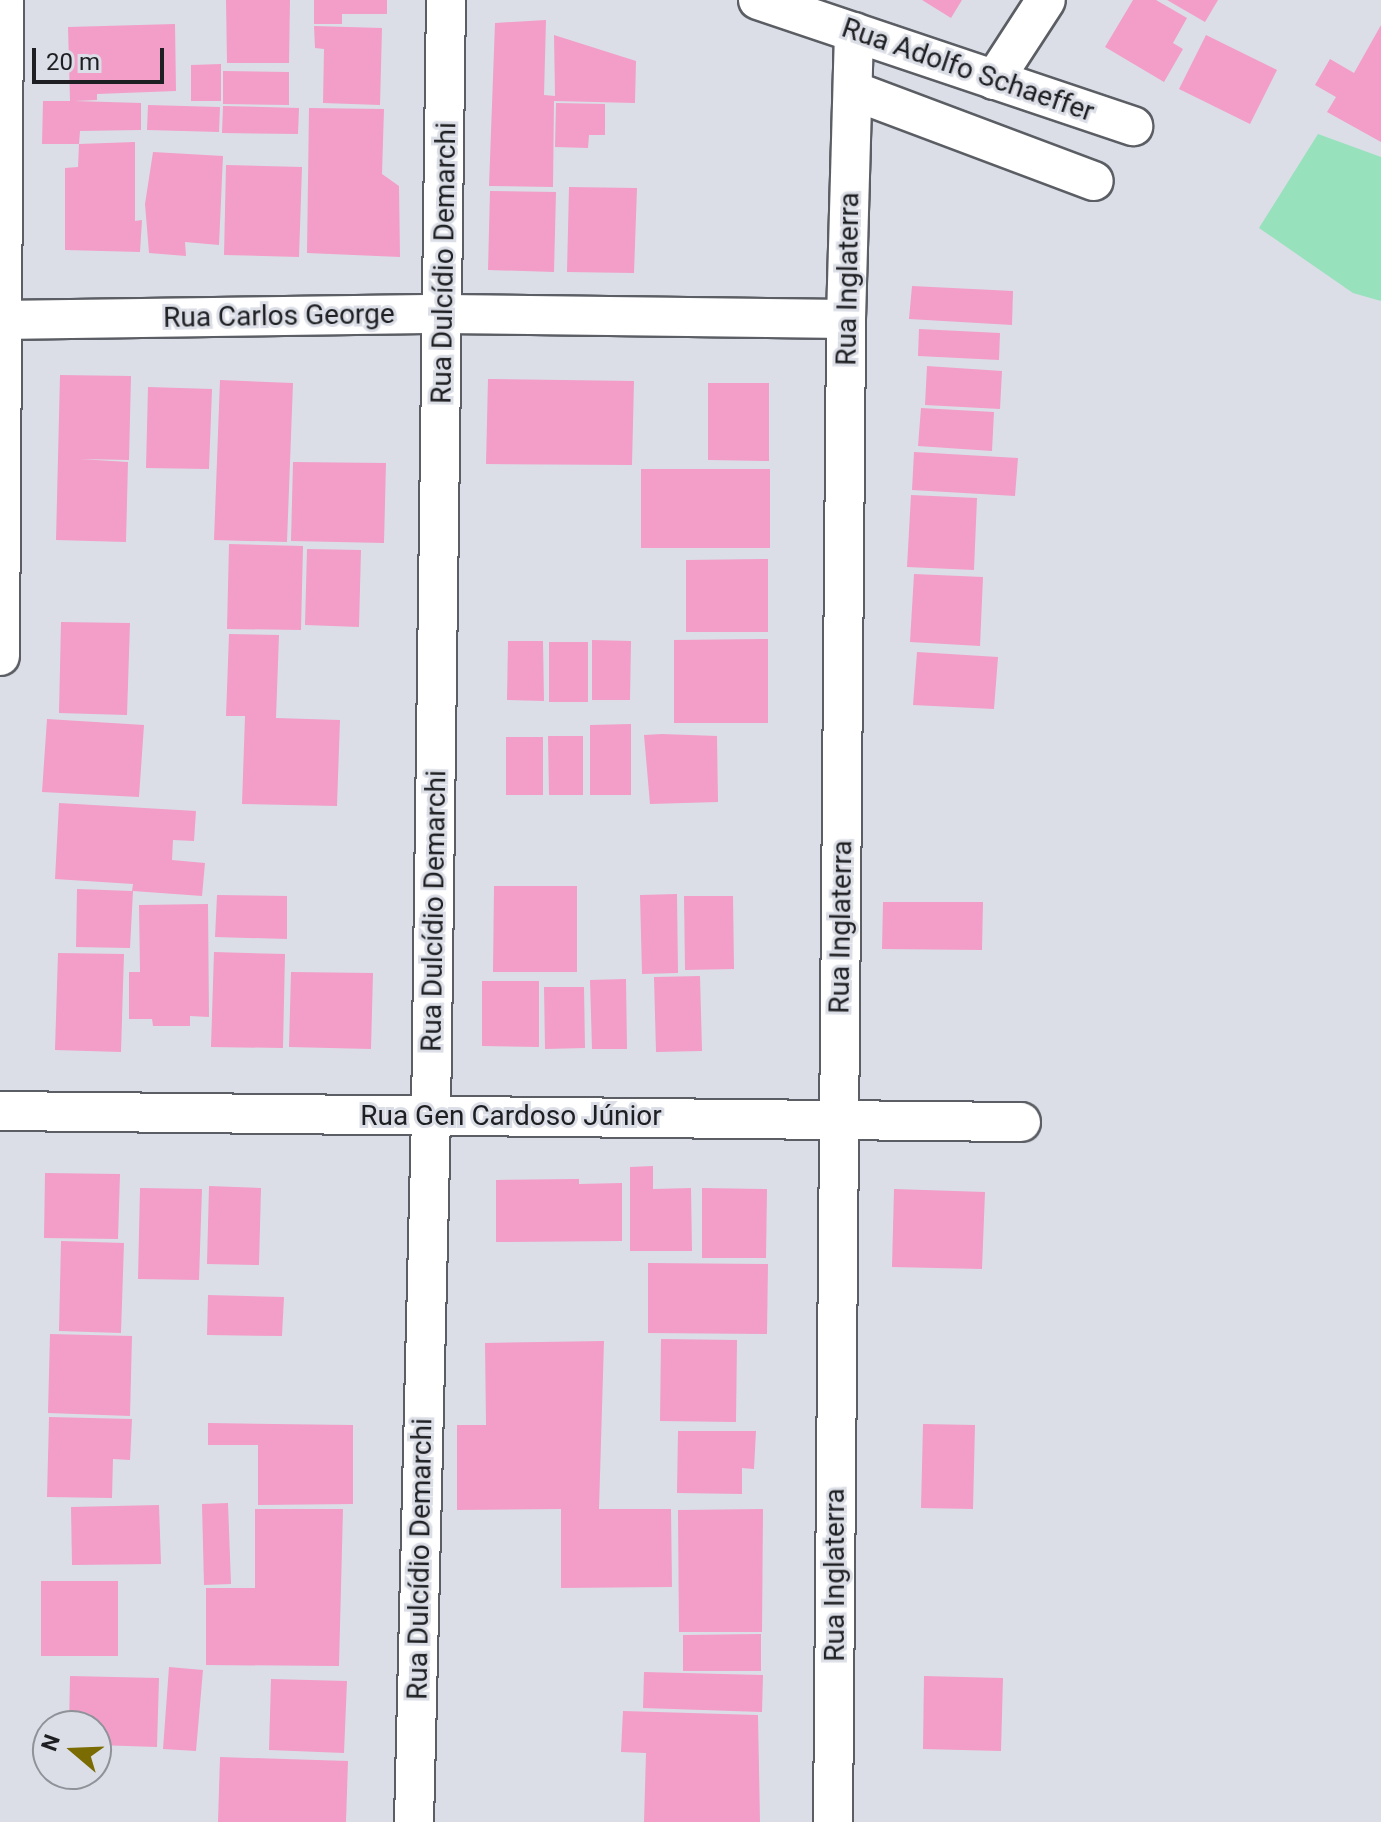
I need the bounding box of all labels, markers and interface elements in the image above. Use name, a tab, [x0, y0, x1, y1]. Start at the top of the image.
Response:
street label: Rua Adolfo Schaeffer	[837, 11, 1099, 129]
scale bar	[36, 32, 168, 82]
text: 20 m	[46, 48, 100, 76]
street label: Rua Dulcídio Demarchi	[425, 122, 463, 404]
street label: Rua Inglaterra	[830, 192, 866, 366]
street label: Rua Carlos George	[163, 297, 395, 335]
street label: Rua Dulcídio Demarchi	[415, 770, 453, 1052]
street label: Rua Inglaterra	[823, 840, 859, 1014]
street label: Rua Gen Cardoso Júnior	[360, 1099, 662, 1133]
street label: Rua Dulcídio Demarchi	[401, 1418, 439, 1700]
street label: Rua Inglaterra	[818, 1488, 852, 1662]
north arrow	[32, 1710, 112, 1790]
text: N	[36, 1731, 65, 1754]

